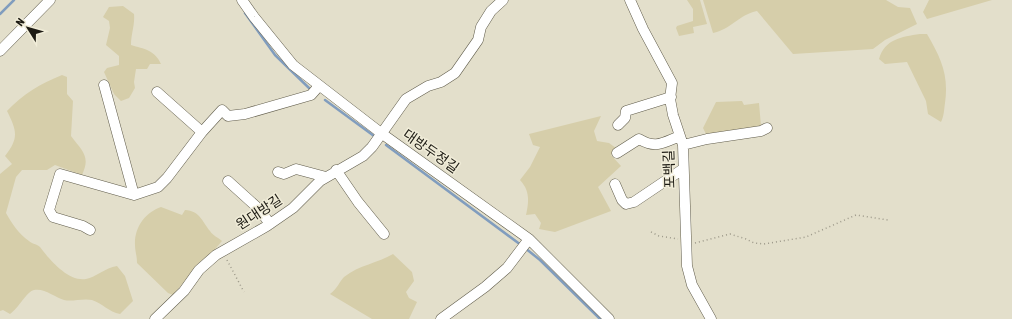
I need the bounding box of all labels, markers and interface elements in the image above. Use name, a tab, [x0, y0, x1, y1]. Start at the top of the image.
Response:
north arrow	[8, 8, 48, 48]
text: N	[13, 16, 27, 28]
street label: 대방두정길	[400, 126, 462, 176]
street label: 포백길	[660, 149, 678, 189]
street label: 원대방길	[233, 191, 285, 233]

